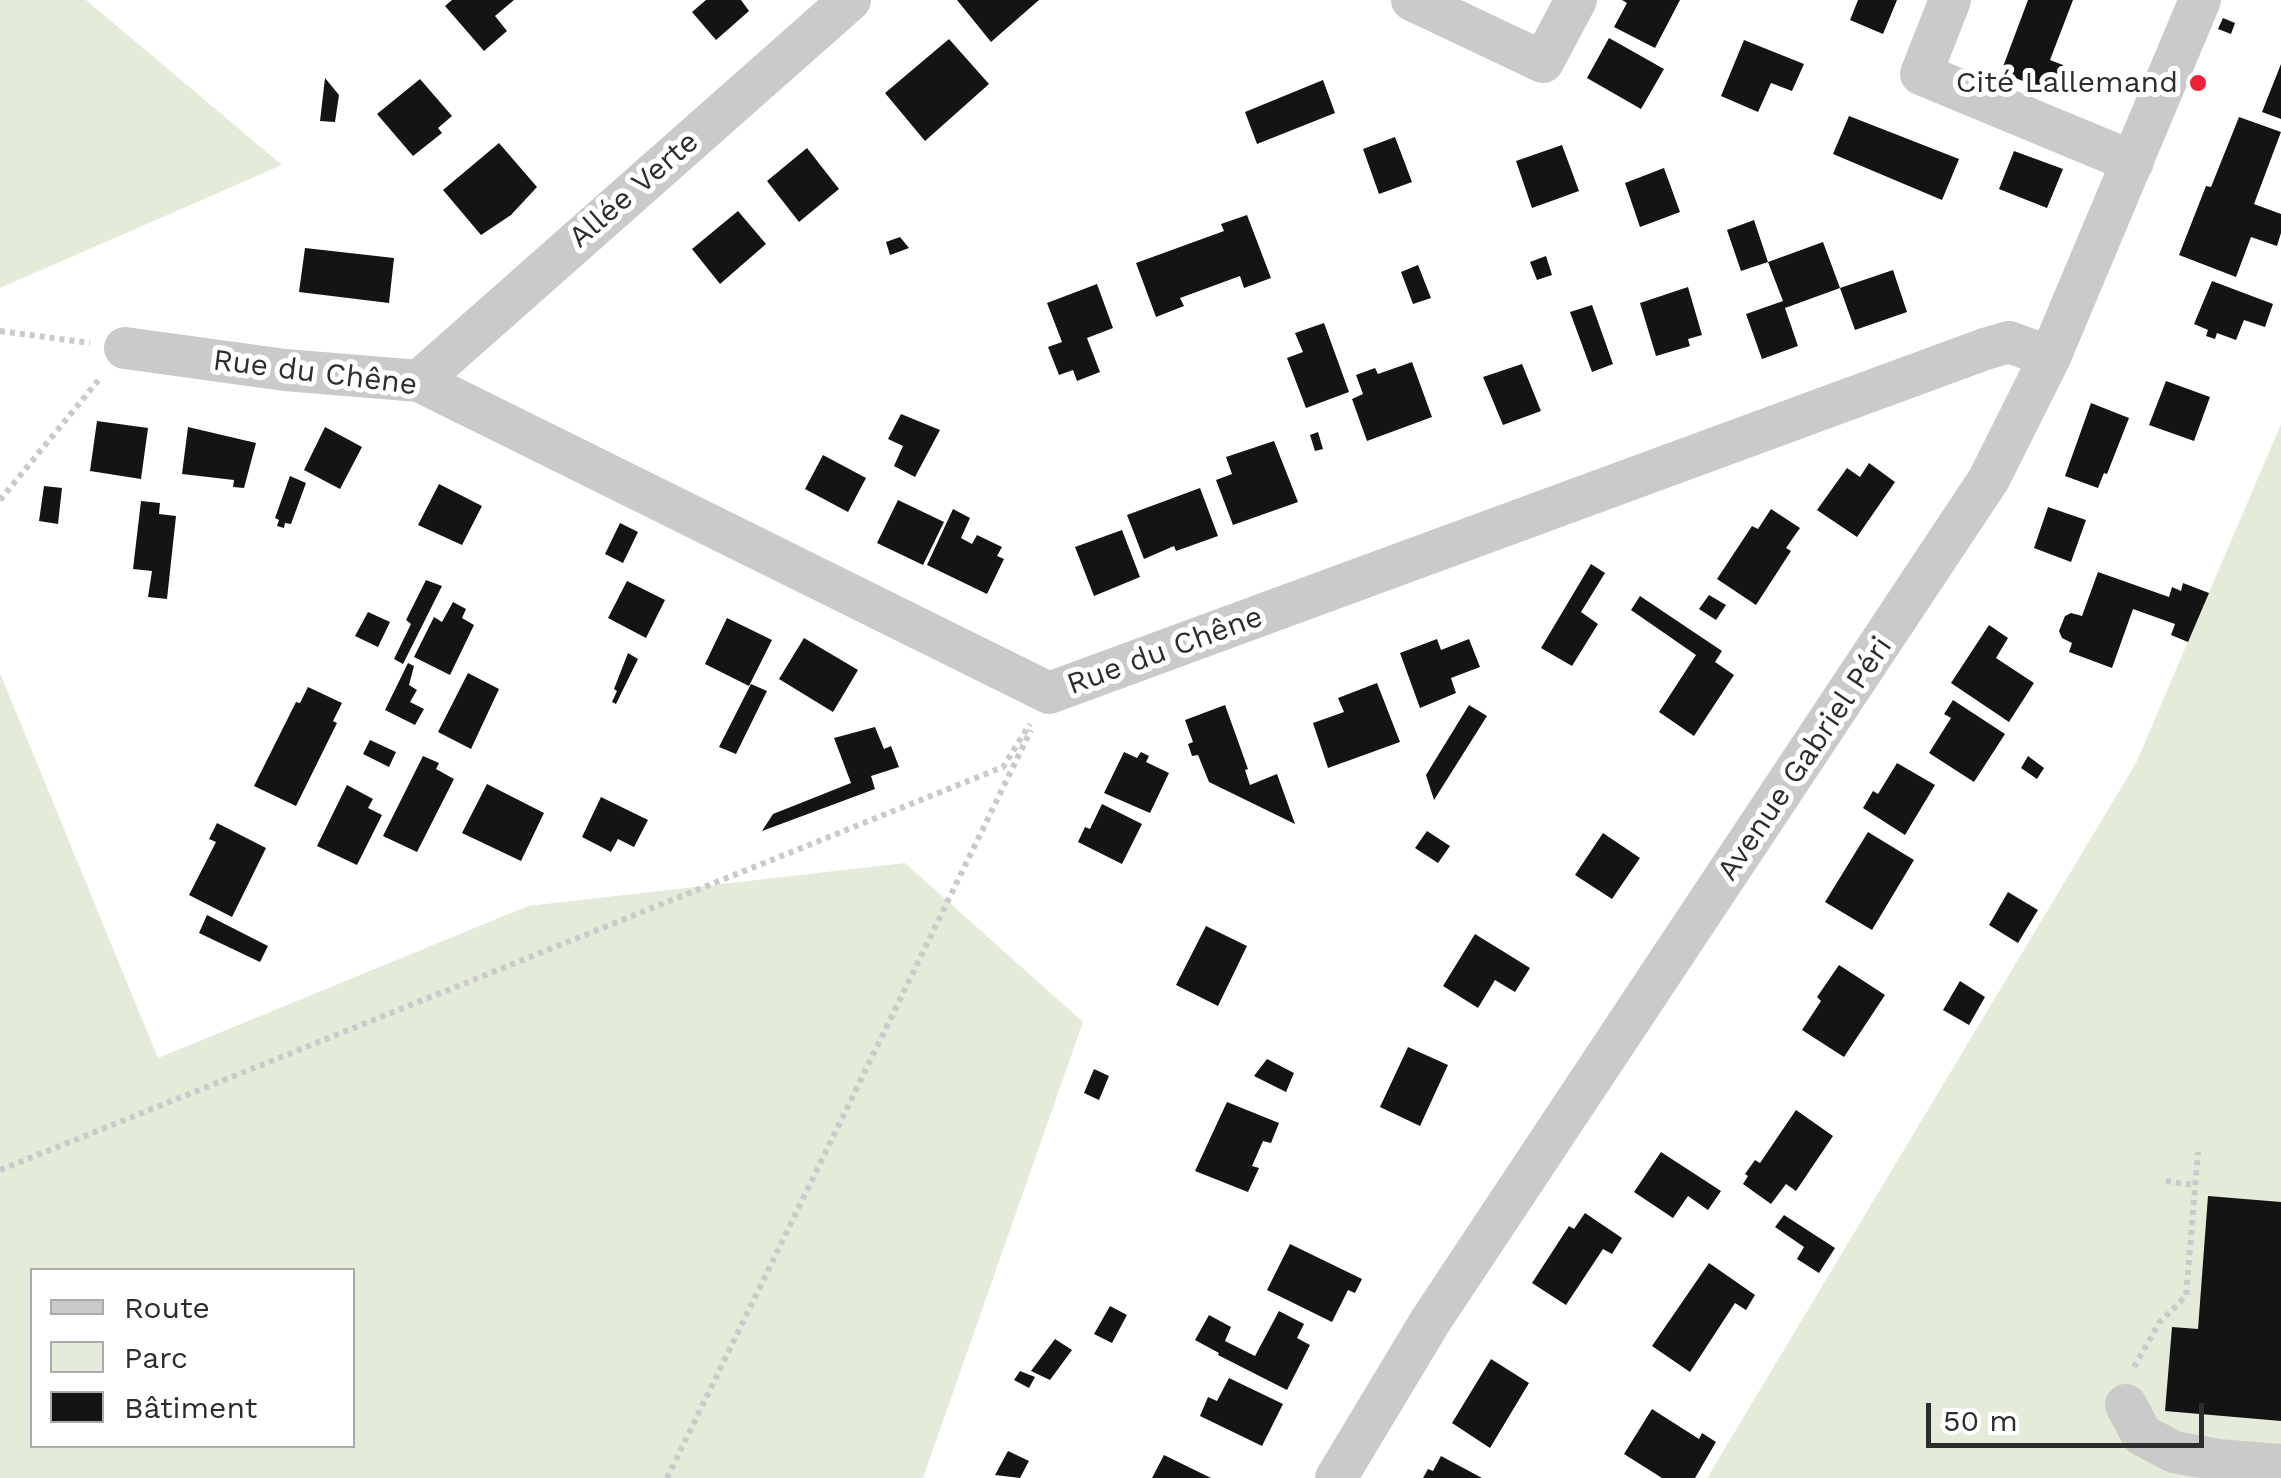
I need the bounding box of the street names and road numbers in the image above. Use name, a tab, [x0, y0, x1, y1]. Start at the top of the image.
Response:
street label: Allée Verte	[562, 124, 706, 256]
street label: Rue du Chêne	[211, 343, 419, 403]
street label: Rue du Chêne	[1062, 599, 1268, 703]
street label: Avenue Gabriel Péri	[1710, 630, 1900, 888]

